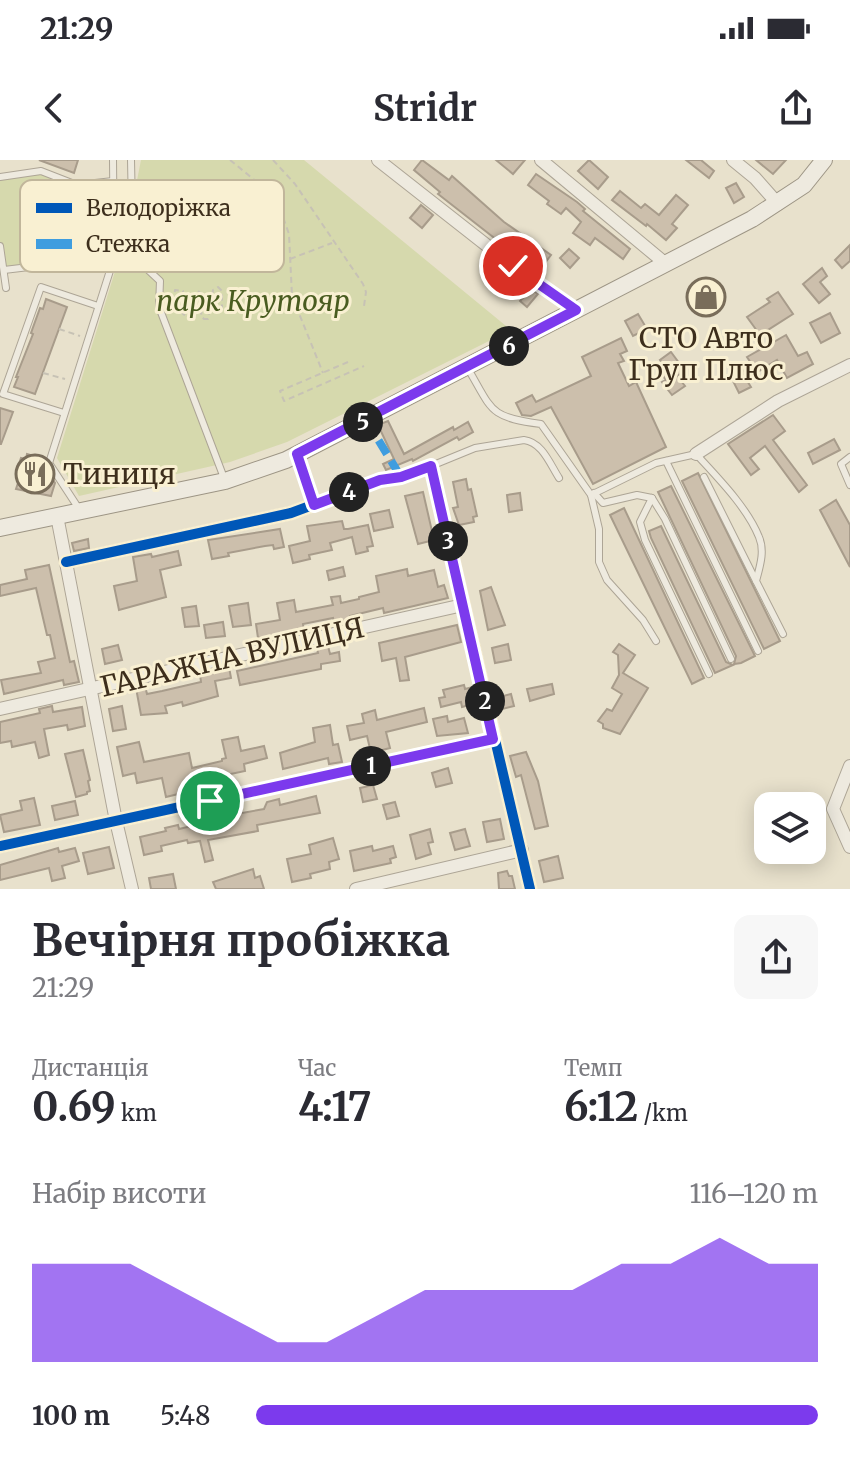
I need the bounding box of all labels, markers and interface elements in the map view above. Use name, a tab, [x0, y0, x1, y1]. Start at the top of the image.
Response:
text: 21:29	[40, 9, 113, 47]
icon: back	[32, 86, 76, 130]
text: Stridr	[373, 86, 477, 131]
icon: share	[774, 86, 818, 130]
legend	[20, 180, 284, 272]
text: Велодоріжка	[86, 194, 231, 222]
text: Стежка	[86, 230, 170, 258]
pin	[479, 232, 547, 300]
icon: check	[491, 244, 535, 288]
shop icon: СТО Авто Груп Плюс	[685, 276, 727, 318]
park label: парк Крутояр	[156, 283, 350, 319]
place label: СТО Авто Груп Плюс	[628, 320, 784, 388]
pin: 6	[489, 326, 529, 366]
text: 6	[502, 332, 516, 360]
pin: 5	[343, 402, 383, 442]
text: 5	[357, 408, 369, 436]
restaurant icon: Тиниця	[14, 453, 56, 495]
place label: Тиниця	[63, 456, 176, 492]
pin: 4	[329, 472, 369, 512]
text: 4	[342, 478, 356, 506]
pin: 3	[428, 521, 468, 561]
text: 3	[442, 527, 454, 555]
street label: ГАРАЖНА ВУЛИЦЯ	[96, 609, 368, 705]
pin: 2	[465, 681, 505, 721]
text: 2	[479, 687, 491, 715]
pin: 1	[351, 746, 391, 786]
text: 1	[366, 752, 376, 780]
pin	[176, 767, 244, 835]
icon: arrive	[188, 779, 232, 823]
map controls	[754, 792, 826, 864]
button: layers	[754, 792, 826, 864]
text: Вечірня пробіжка	[32, 913, 450, 968]
button: share	[734, 915, 818, 999]
text: 21:29	[32, 971, 94, 1004]
text: Дистанція	[32, 1054, 149, 1082]
text: Час	[298, 1054, 336, 1082]
text: Темп	[564, 1054, 622, 1082]
text: 0.69	[32, 1082, 116, 1132]
text: 4:17	[298, 1082, 371, 1132]
text: 6:12	[564, 1082, 638, 1132]
text: km	[116, 1099, 157, 1127]
text: /km	[638, 1099, 688, 1127]
text: Набір висоти	[32, 1177, 206, 1210]
text: 116–120 m	[689, 1177, 818, 1210]
text: 100 m	[32, 1399, 110, 1432]
text: 5:48	[160, 1399, 210, 1432]

